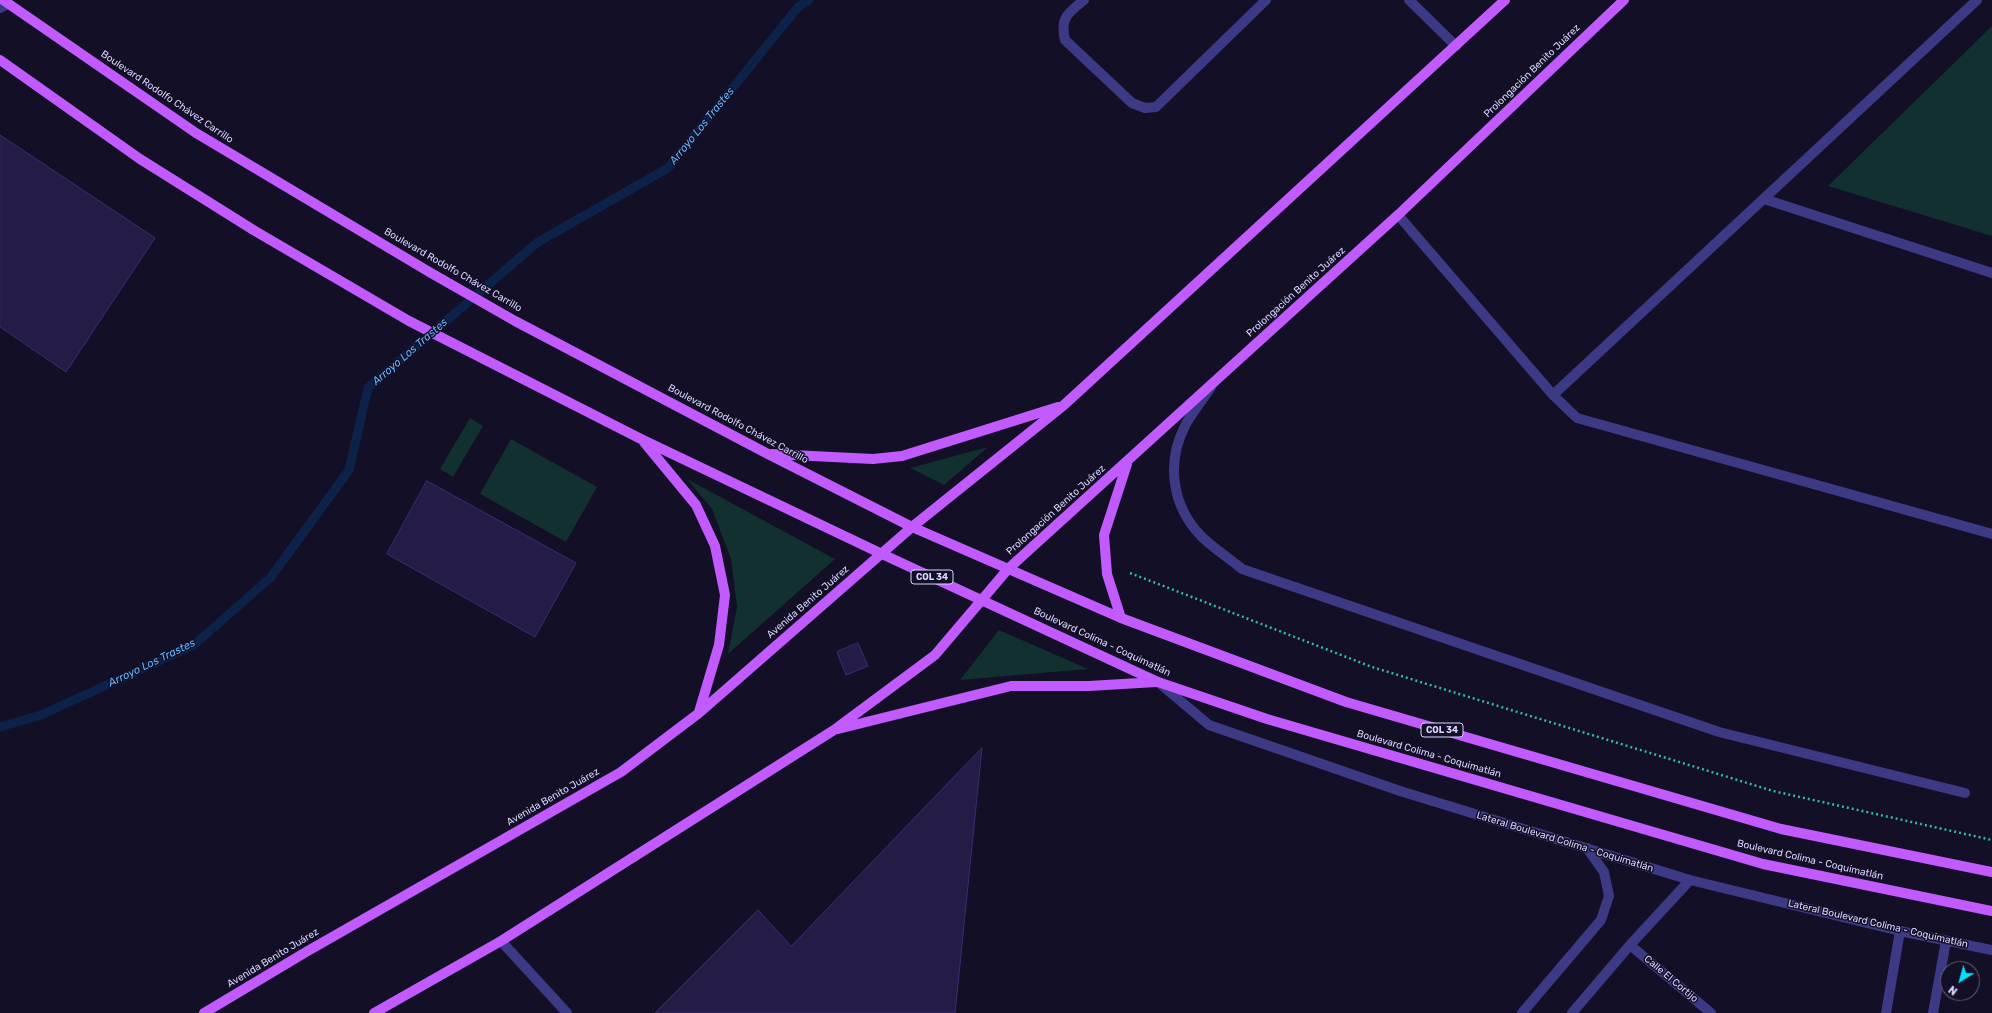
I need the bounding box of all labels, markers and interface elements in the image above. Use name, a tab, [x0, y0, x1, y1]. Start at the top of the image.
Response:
street label: Prolongación Benito Juárez	[1481, 22, 1583, 120]
street label: Boulevard Rodolfo Chávez Carrillo	[99, 48, 235, 146]
water label: Arroyo Los Trastes	[667, 85, 737, 167]
street label: Boulevard Rodolfo Chávez Carrillo	[382, 226, 524, 314]
street label: Prolongación Benito Juárez	[1244, 244, 1348, 340]
water label: Arroyo Los Trastes	[370, 316, 450, 388]
street label: Boulevard Rodolfo Chávez Carrillo	[666, 382, 810, 466]
street label: Prolongación Benito Juárez	[1004, 462, 1108, 558]
street label: Avenida Benito Juárez	[765, 563, 851, 641]
road number: COL 34	[911, 570, 953, 584]
street label: Boulevard Colima - Coquimatlán	[1032, 605, 1172, 679]
water label: Arroyo Los Trastes	[106, 636, 198, 690]
road number: COL 34	[1421, 723, 1463, 737]
street label: Boulevard Colima - Coquimatlán	[1355, 728, 1503, 780]
street label: Avenida Benito Juárez	[505, 766, 601, 828]
street label: Lateral Boulevard Colima - Coquimatlán	[1475, 809, 1655, 875]
street label: Boulevard Colima - Coquimatlán	[1736, 837, 1884, 883]
street label: Lateral Boulevard Colima - Coquimatlán	[1787, 897, 1969, 951]
street label: Avenida Benito Juárez	[225, 926, 321, 990]
street label: Calle El Cortijo	[1642, 953, 1700, 1005]
north arrow	[1940, 961, 1980, 1001]
text: N	[1946, 983, 1960, 998]

